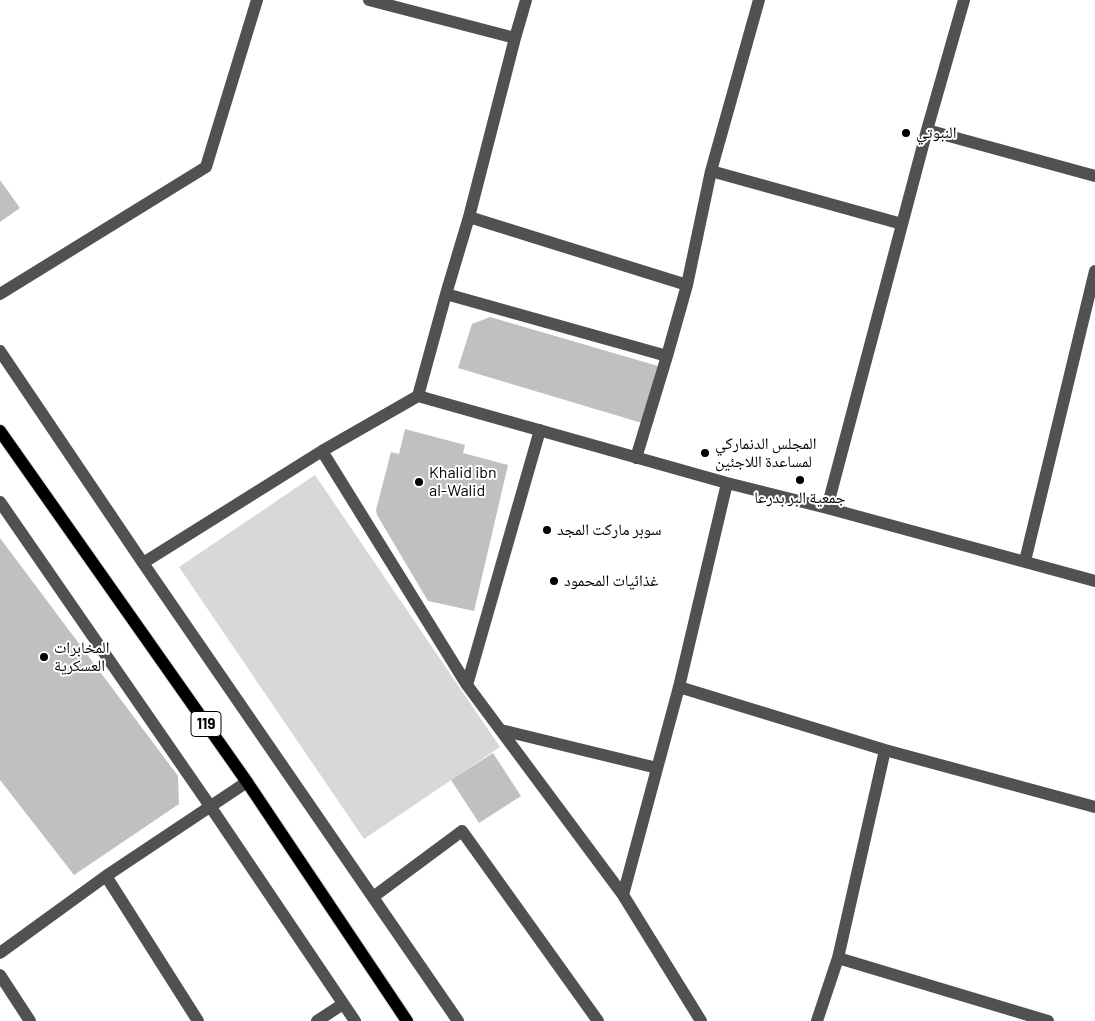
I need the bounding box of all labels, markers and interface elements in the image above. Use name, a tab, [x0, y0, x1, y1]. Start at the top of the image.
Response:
place label: النبوتي	[916, 123, 957, 143]
marker: النبوتي	[900, 127, 912, 139]
place label: المجلس الدنماركي لمساعدة اللاجئين	[715, 434, 817, 472]
marker: المجلس الدنماركي لمساعدة اللاجئين	[699, 447, 711, 459]
place label: Khalid ibn al-Walid	[429, 463, 497, 501]
marker: جمعية البر بدرعا	[794, 474, 806, 486]
marker: Khalid ibn al-Walid	[413, 476, 425, 488]
place label: جمعية البر بدرعا	[754, 488, 846, 508]
place label: سوبر ماركت المجد	[557, 520, 662, 540]
marker: سوبر ماركت المجد	[541, 524, 553, 536]
place label: غذائيات المحمود	[564, 571, 658, 591]
marker: غذائيات المحمود	[548, 575, 560, 587]
place label: المخابرات العسكرية	[54, 638, 110, 676]
marker: المخابرات العسكرية	[38, 651, 50, 663]
road number: 119	[191, 712, 221, 736]

